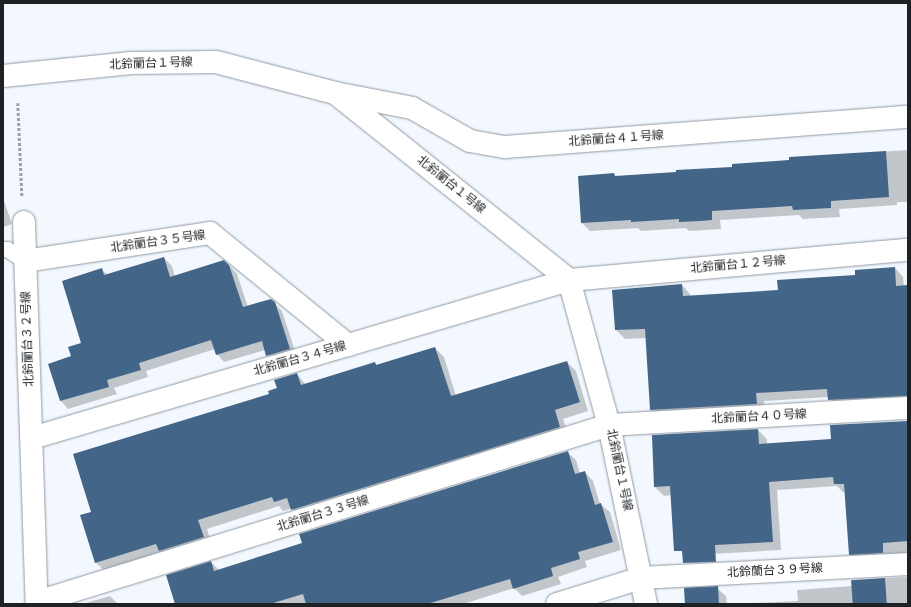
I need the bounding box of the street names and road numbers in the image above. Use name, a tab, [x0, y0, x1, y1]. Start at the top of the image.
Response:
street label: 北鈴蘭台１号線	[109, 55, 193, 73]
street label: 北鈴蘭台４１号線	[568, 128, 664, 150]
street label: 北鈴蘭台１号線	[414, 153, 488, 217]
street label: 北鈴蘭台３５号線	[109, 228, 207, 256]
street label: 北鈴蘭台１２号線	[690, 254, 786, 276]
street label: 北鈴蘭台３２号線	[19, 291, 37, 387]
street label: 北鈴蘭台３４号線	[252, 339, 348, 379]
street label: 北鈴蘭台４０号線	[711, 407, 807, 427]
street label: 北鈴蘭台１号線	[603, 427, 635, 513]
street label: 北鈴蘭台３３号線	[275, 493, 371, 535]
street label: 北鈴蘭台３９号線	[727, 561, 823, 581]

